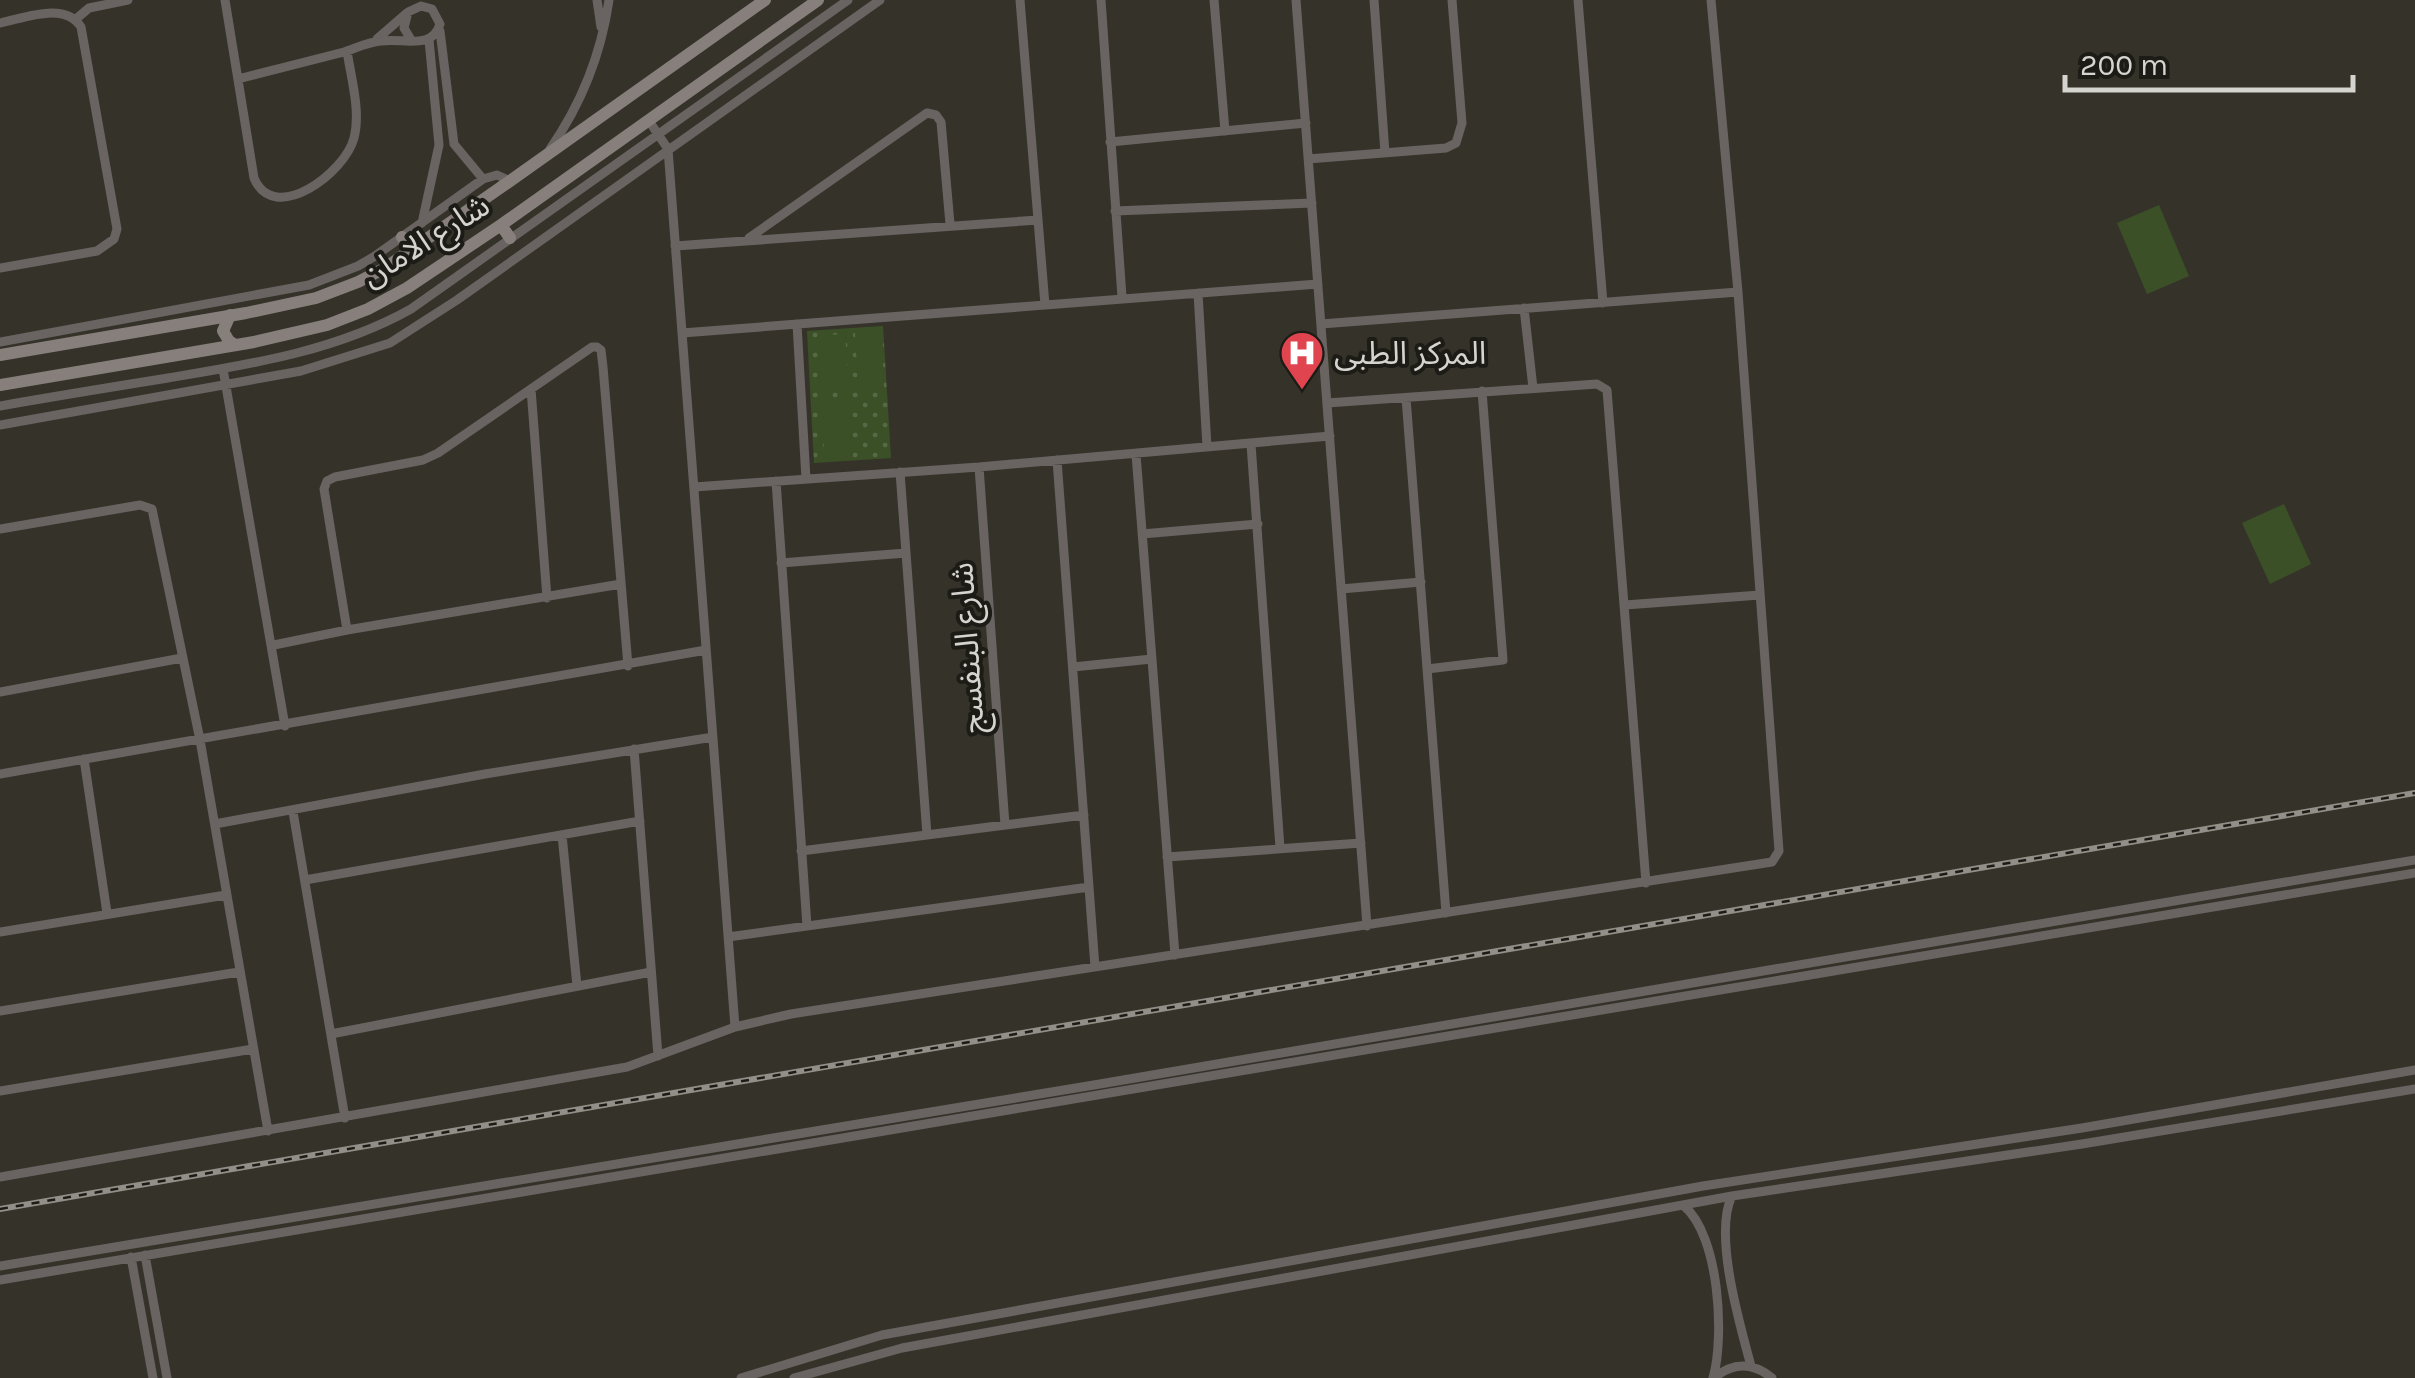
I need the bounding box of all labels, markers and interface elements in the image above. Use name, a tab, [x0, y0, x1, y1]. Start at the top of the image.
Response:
scale bar	[2065, 30, 2352, 92]
text: 200 m	[2080, 47, 2168, 83]
street label: شارع الامان	[354, 187, 499, 299]
hospital icon: المركز الطبى	[1279, 330, 1325, 391]
place label: المركز الطبى	[1334, 335, 1486, 372]
street label: شارع البنفسج	[943, 561, 997, 735]

